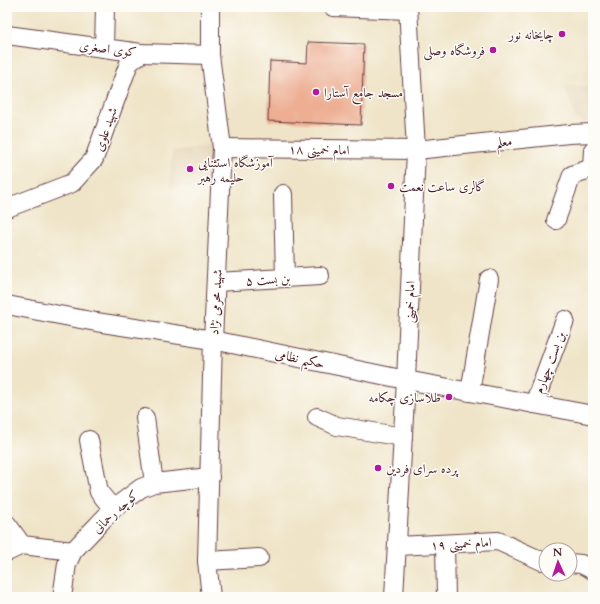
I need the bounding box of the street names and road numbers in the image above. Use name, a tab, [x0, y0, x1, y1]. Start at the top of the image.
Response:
street label: کوی اصغری	[78, 37, 138, 61]
street label: شهید علوی	[90, 105, 122, 154]
street label: معلم	[495, 132, 513, 156]
street label: امام خمینی ۱۸	[288, 140, 350, 162]
street label: شهید محرمی نژاد	[205, 269, 227, 335]
street label: بن بست ۵	[245, 270, 292, 290]
street label: امام خمینی	[400, 280, 422, 324]
street label: بن بست چهارم	[530, 328, 572, 397]
street label: حکیم نظامی	[273, 345, 326, 377]
street label: کوچه رحمانی	[89, 486, 143, 537]
street label: امام خمینی ۱۹	[430, 533, 492, 557]

